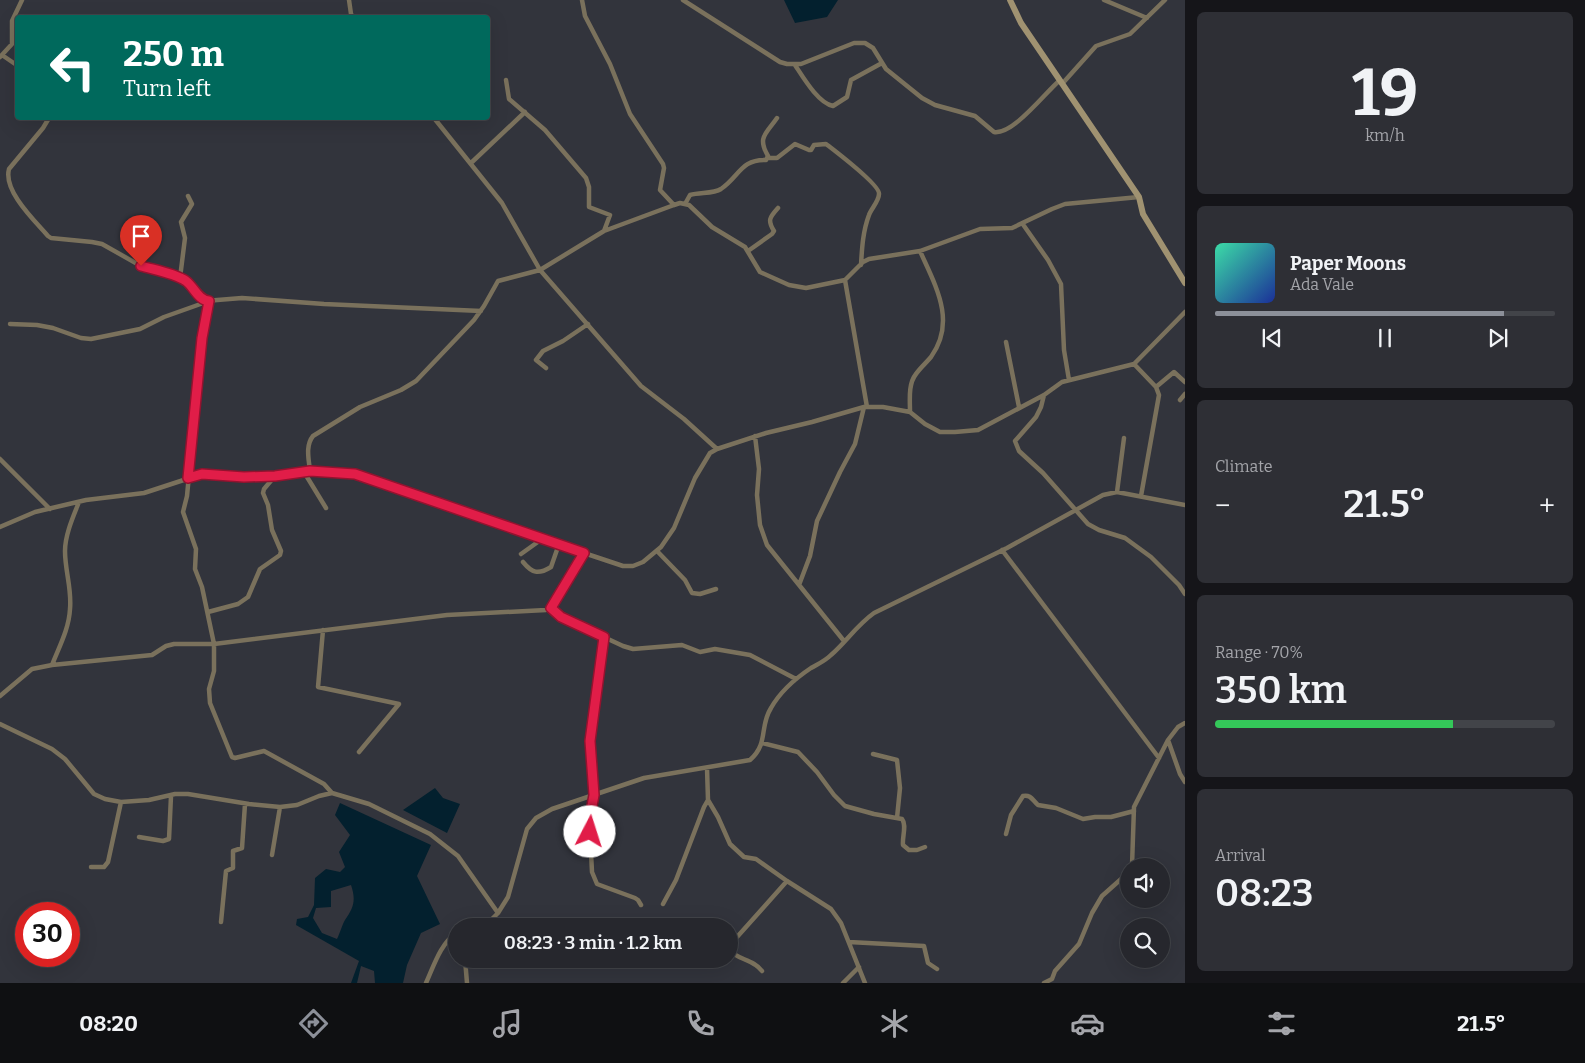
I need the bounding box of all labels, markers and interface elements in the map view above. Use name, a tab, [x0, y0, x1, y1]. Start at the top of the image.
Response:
text: 250 m	[123, 33, 224, 75]
icon: left	[40, 35, 105, 100]
text: 19	[1352, 54, 1418, 132]
text: Turn left	[123, 75, 211, 102]
text: km/h	[1365, 126, 1405, 145]
pin	[120, 215, 162, 266]
icon: arrive	[127, 222, 155, 250]
text: Paper Moons	[1290, 252, 1406, 275]
text: Ada Vale	[1290, 275, 1354, 294]
icon: previous	[1258, 324, 1286, 352]
icon: pause	[1371, 324, 1399, 352]
icon: next	[1484, 324, 1512, 352]
text: Climate	[1215, 457, 1273, 476]
text: 21.5°	[1343, 481, 1426, 527]
text: −	[1215, 489, 1230, 522]
text: +	[1539, 489, 1555, 522]
text: Range · 70%	[1215, 643, 1303, 662]
text: 350 km	[1215, 667, 1347, 713]
position arrow	[563, 805, 615, 857]
text: Arrival	[1215, 846, 1266, 865]
map controls	[1120, 858, 1170, 968]
button: sound	[1120, 858, 1170, 908]
text: 08:23	[1215, 870, 1314, 916]
speed limit sign: 30	[15, 902, 80, 967]
button: search	[1120, 918, 1170, 968]
text: 08:23 · 3 min · 1.2 km	[504, 931, 682, 954]
icon: directions	[296, 1006, 331, 1041]
icon: music	[490, 1006, 525, 1041]
icon: phone	[683, 1006, 718, 1041]
icon: climate	[877, 1006, 912, 1041]
icon: car	[1070, 1006, 1105, 1041]
icon: filters	[1264, 1006, 1299, 1041]
text: 08:20	[79, 1010, 138, 1037]
text: 21.5°	[1457, 1010, 1506, 1037]

